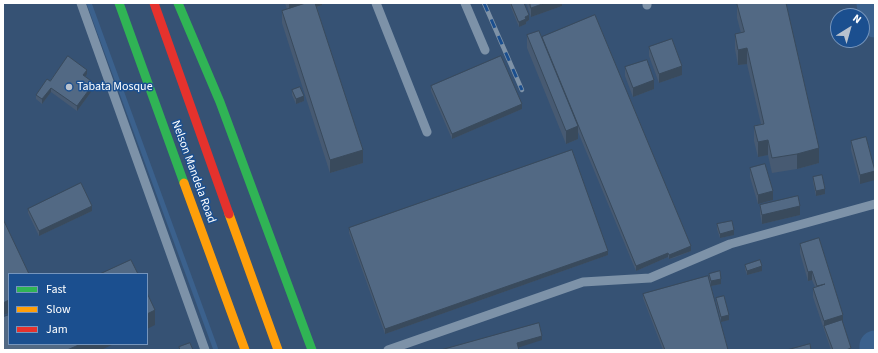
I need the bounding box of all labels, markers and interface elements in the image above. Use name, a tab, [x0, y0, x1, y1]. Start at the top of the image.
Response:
north arrow	[830, 8, 870, 48]
text: N	[849, 11, 864, 27]
place label: Tabata Mosque	[77, 80, 153, 94]
marker: Tabata Mosque	[64, 82, 74, 92]
street label: Nelson Mandela Road	[168, 119, 218, 225]
legend	[8, 273, 148, 345]
text: Fast	[46, 281, 66, 298]
text: Slow	[46, 301, 71, 318]
text: Jam	[46, 321, 68, 338]

